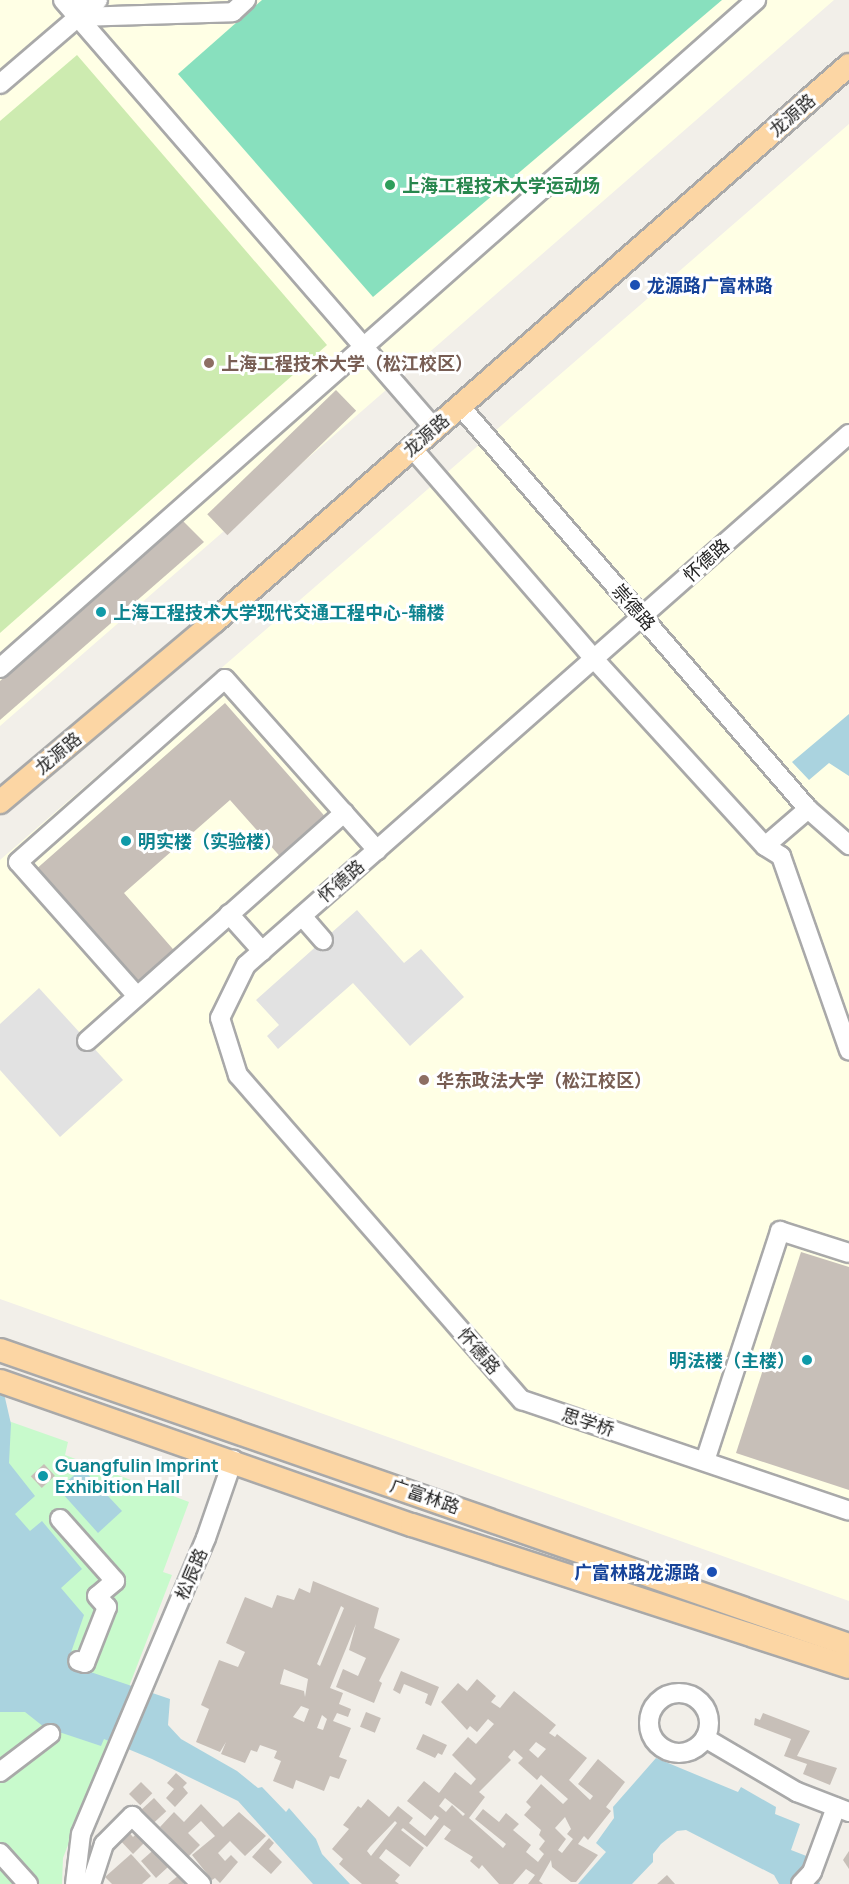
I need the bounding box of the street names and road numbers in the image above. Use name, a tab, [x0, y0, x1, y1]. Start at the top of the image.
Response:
street label: 龙源路	[765, 89, 819, 141]
street label: 龙源路	[399, 409, 453, 461]
street label: 怀德路	[679, 534, 733, 586]
street label: 崇德路	[608, 580, 660, 634]
street label: 龙源路	[30, 727, 86, 779]
street label: 怀德路	[314, 855, 368, 907]
street label: 怀德路	[453, 1324, 505, 1378]
street label: 思学桥	[559, 1403, 617, 1441]
street label: 广富林路	[387, 1474, 463, 1518]
street label: 松辰路	[171, 1545, 211, 1603]

